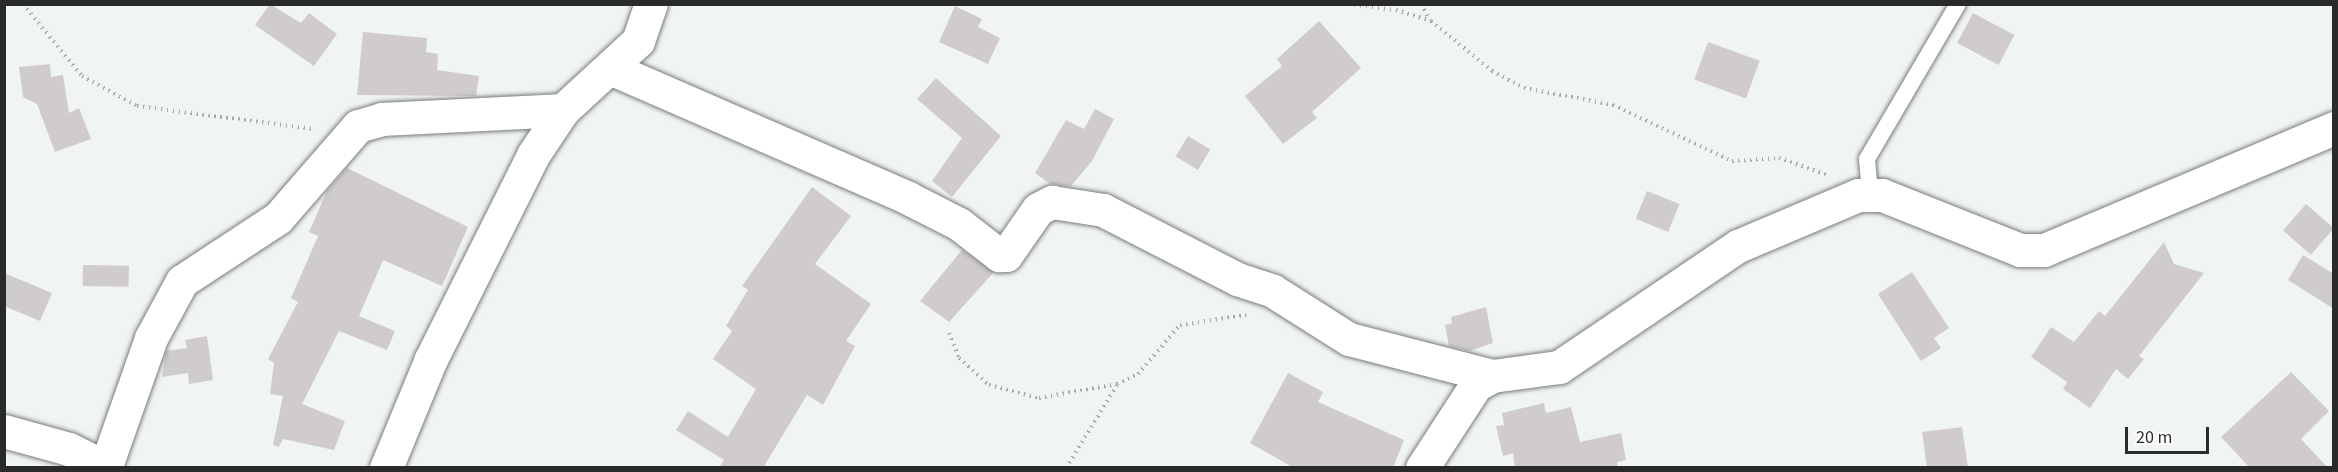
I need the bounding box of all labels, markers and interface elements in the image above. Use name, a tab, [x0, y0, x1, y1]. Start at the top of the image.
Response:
scale bar	[2128, 415, 2212, 453]
text: 20 m	[2136, 425, 2172, 450]

